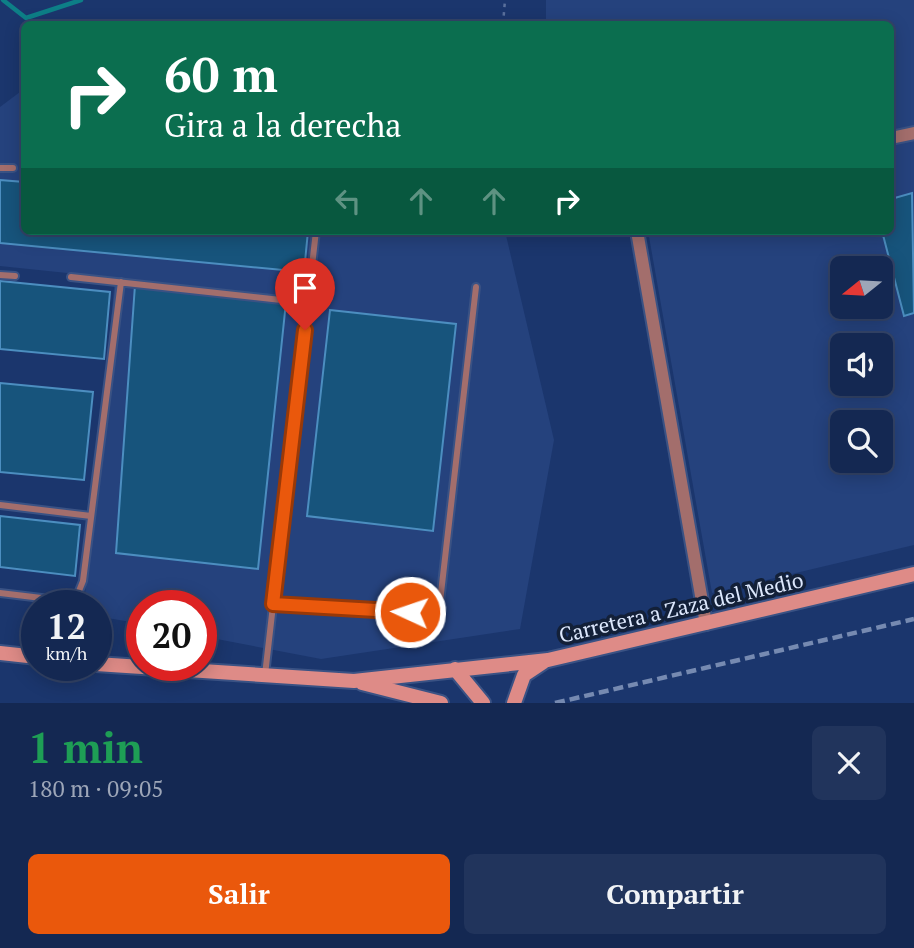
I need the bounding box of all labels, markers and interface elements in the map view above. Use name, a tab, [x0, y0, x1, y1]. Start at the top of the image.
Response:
text: 60 m	[164, 41, 278, 106]
icon: right	[49, 49, 140, 140]
text: Gira a la derecha	[164, 104, 401, 146]
icon: left	[329, 182, 367, 220]
icon: ahead	[402, 182, 440, 220]
icon: ahead	[475, 182, 513, 220]
icon: right	[548, 182, 586, 220]
north arrow	[830, 256, 892, 318]
map controls	[830, 256, 893, 473]
pin	[275, 258, 335, 330]
icon: arrive	[286, 269, 324, 307]
button: sound	[830, 333, 893, 396]
button: search	[830, 410, 893, 473]
street label: Carretera a Zaza del Medio	[556, 565, 806, 649]
position arrow	[373, 575, 447, 649]
speed limit sign: 20	[126, 590, 217, 681]
text: 12	[47, 603, 86, 649]
text: km/h	[46, 641, 87, 665]
text: 1 min	[28, 719, 143, 775]
button: close	[812, 726, 886, 800]
text: 180 m · 09:05	[28, 773, 163, 804]
button: Salir	[28, 854, 450, 934]
button: Compartir	[464, 854, 886, 934]

